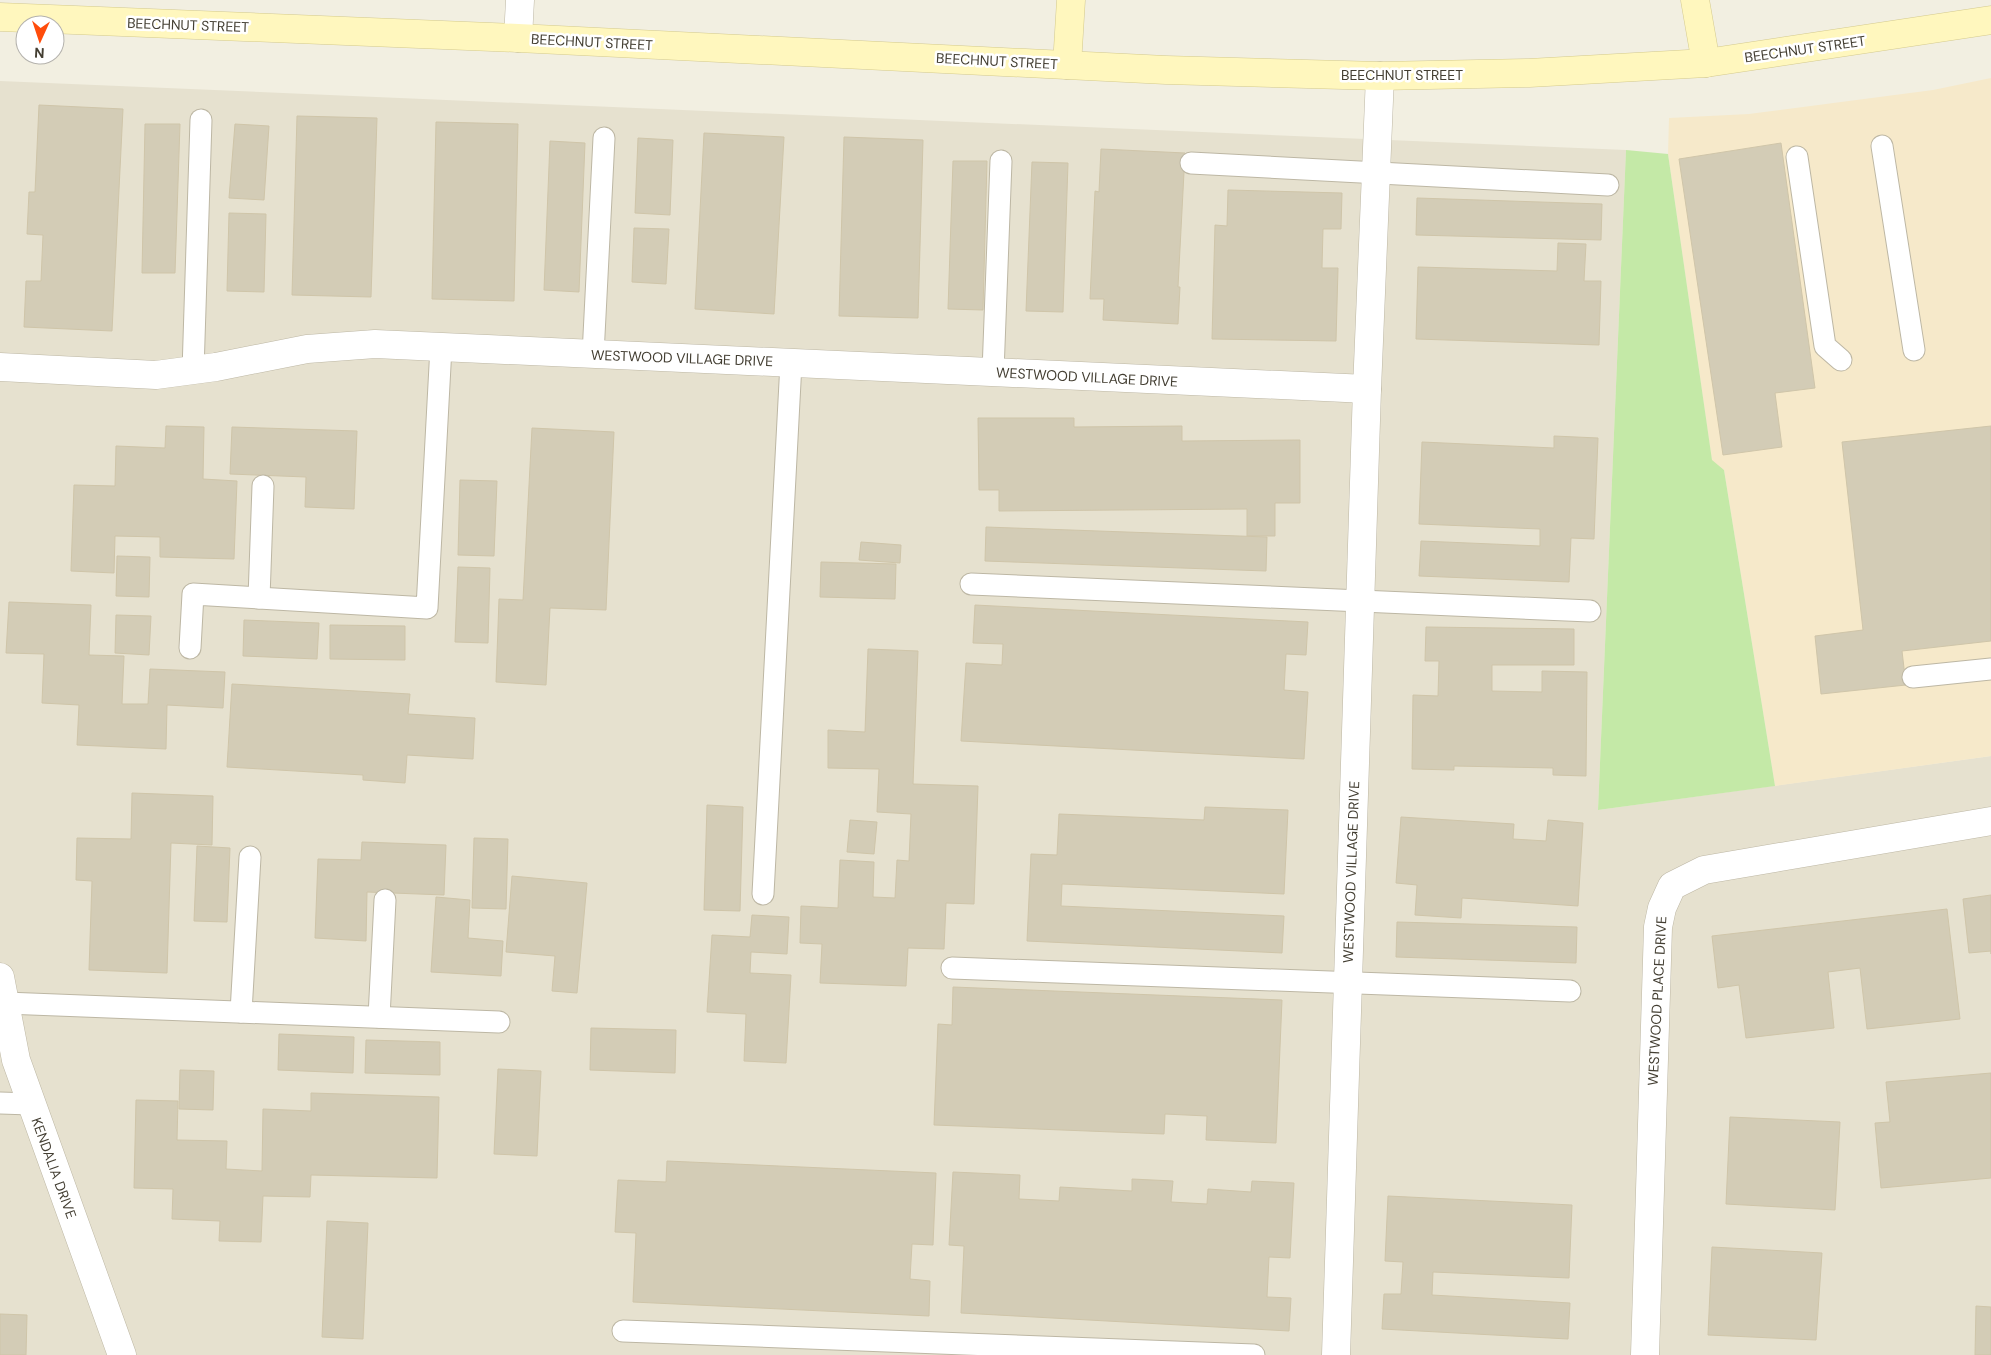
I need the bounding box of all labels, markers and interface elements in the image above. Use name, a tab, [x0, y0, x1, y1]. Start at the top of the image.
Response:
street label: BEECHNUT STREET	[127, 14, 249, 36]
north arrow	[15, 15, 65, 65]
street label: BEECHNUT STREET	[531, 30, 654, 54]
street label: BEECHNUT STREET	[1743, 32, 1867, 66]
text: N	[34, 44, 45, 62]
street label: BEECHNUT STREET	[936, 49, 1059, 73]
street label: BEECHNUT STREET	[1341, 66, 1463, 84]
street label: WESTWOOD VILLAGE DRIVE	[591, 346, 773, 370]
street label: WESTWOOD VILLAGE DRIVE	[995, 363, 1179, 391]
street label: WESTWOOD VILLAGE DRIVE	[1339, 781, 1363, 963]
street label: WESTWOOD PLACE DRIVE	[1644, 916, 1670, 1086]
street label: KENDALIA DRIVE	[27, 1115, 81, 1221]

